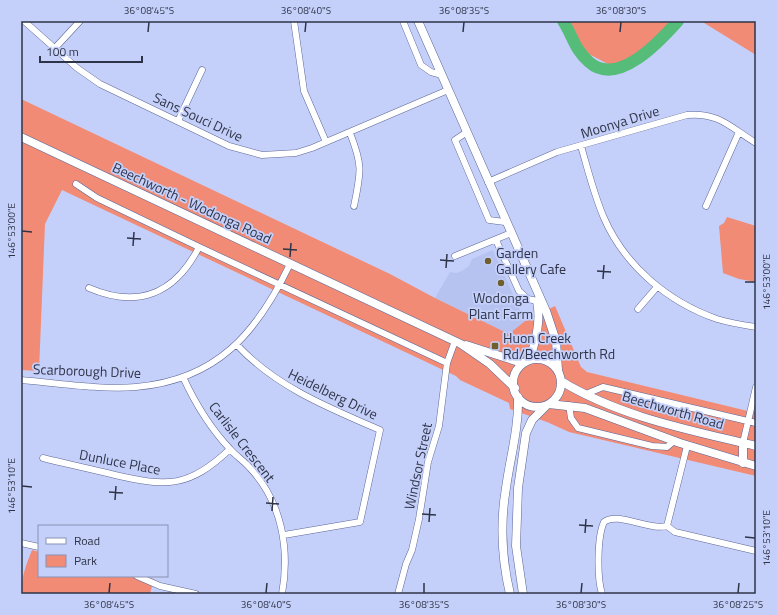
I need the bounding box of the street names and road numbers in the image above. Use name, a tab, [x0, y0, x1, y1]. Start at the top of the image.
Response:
street label: Sans Souci Drive	[150, 87, 247, 147]
street label: Moonya Drive	[578, 100, 662, 143]
street label: Beechworth - Wodonga Road	[109, 156, 275, 249]
street label: Scarborough Drive	[33, 358, 141, 383]
street label: Heidelberg Drive	[285, 363, 382, 424]
street label: Beechworth Road	[620, 385, 726, 434]
street label: Carlisle Crescent	[204, 397, 281, 486]
street label: Windsor Street	[398, 420, 437, 511]
street label: Dunluce Place	[78, 443, 163, 480]

